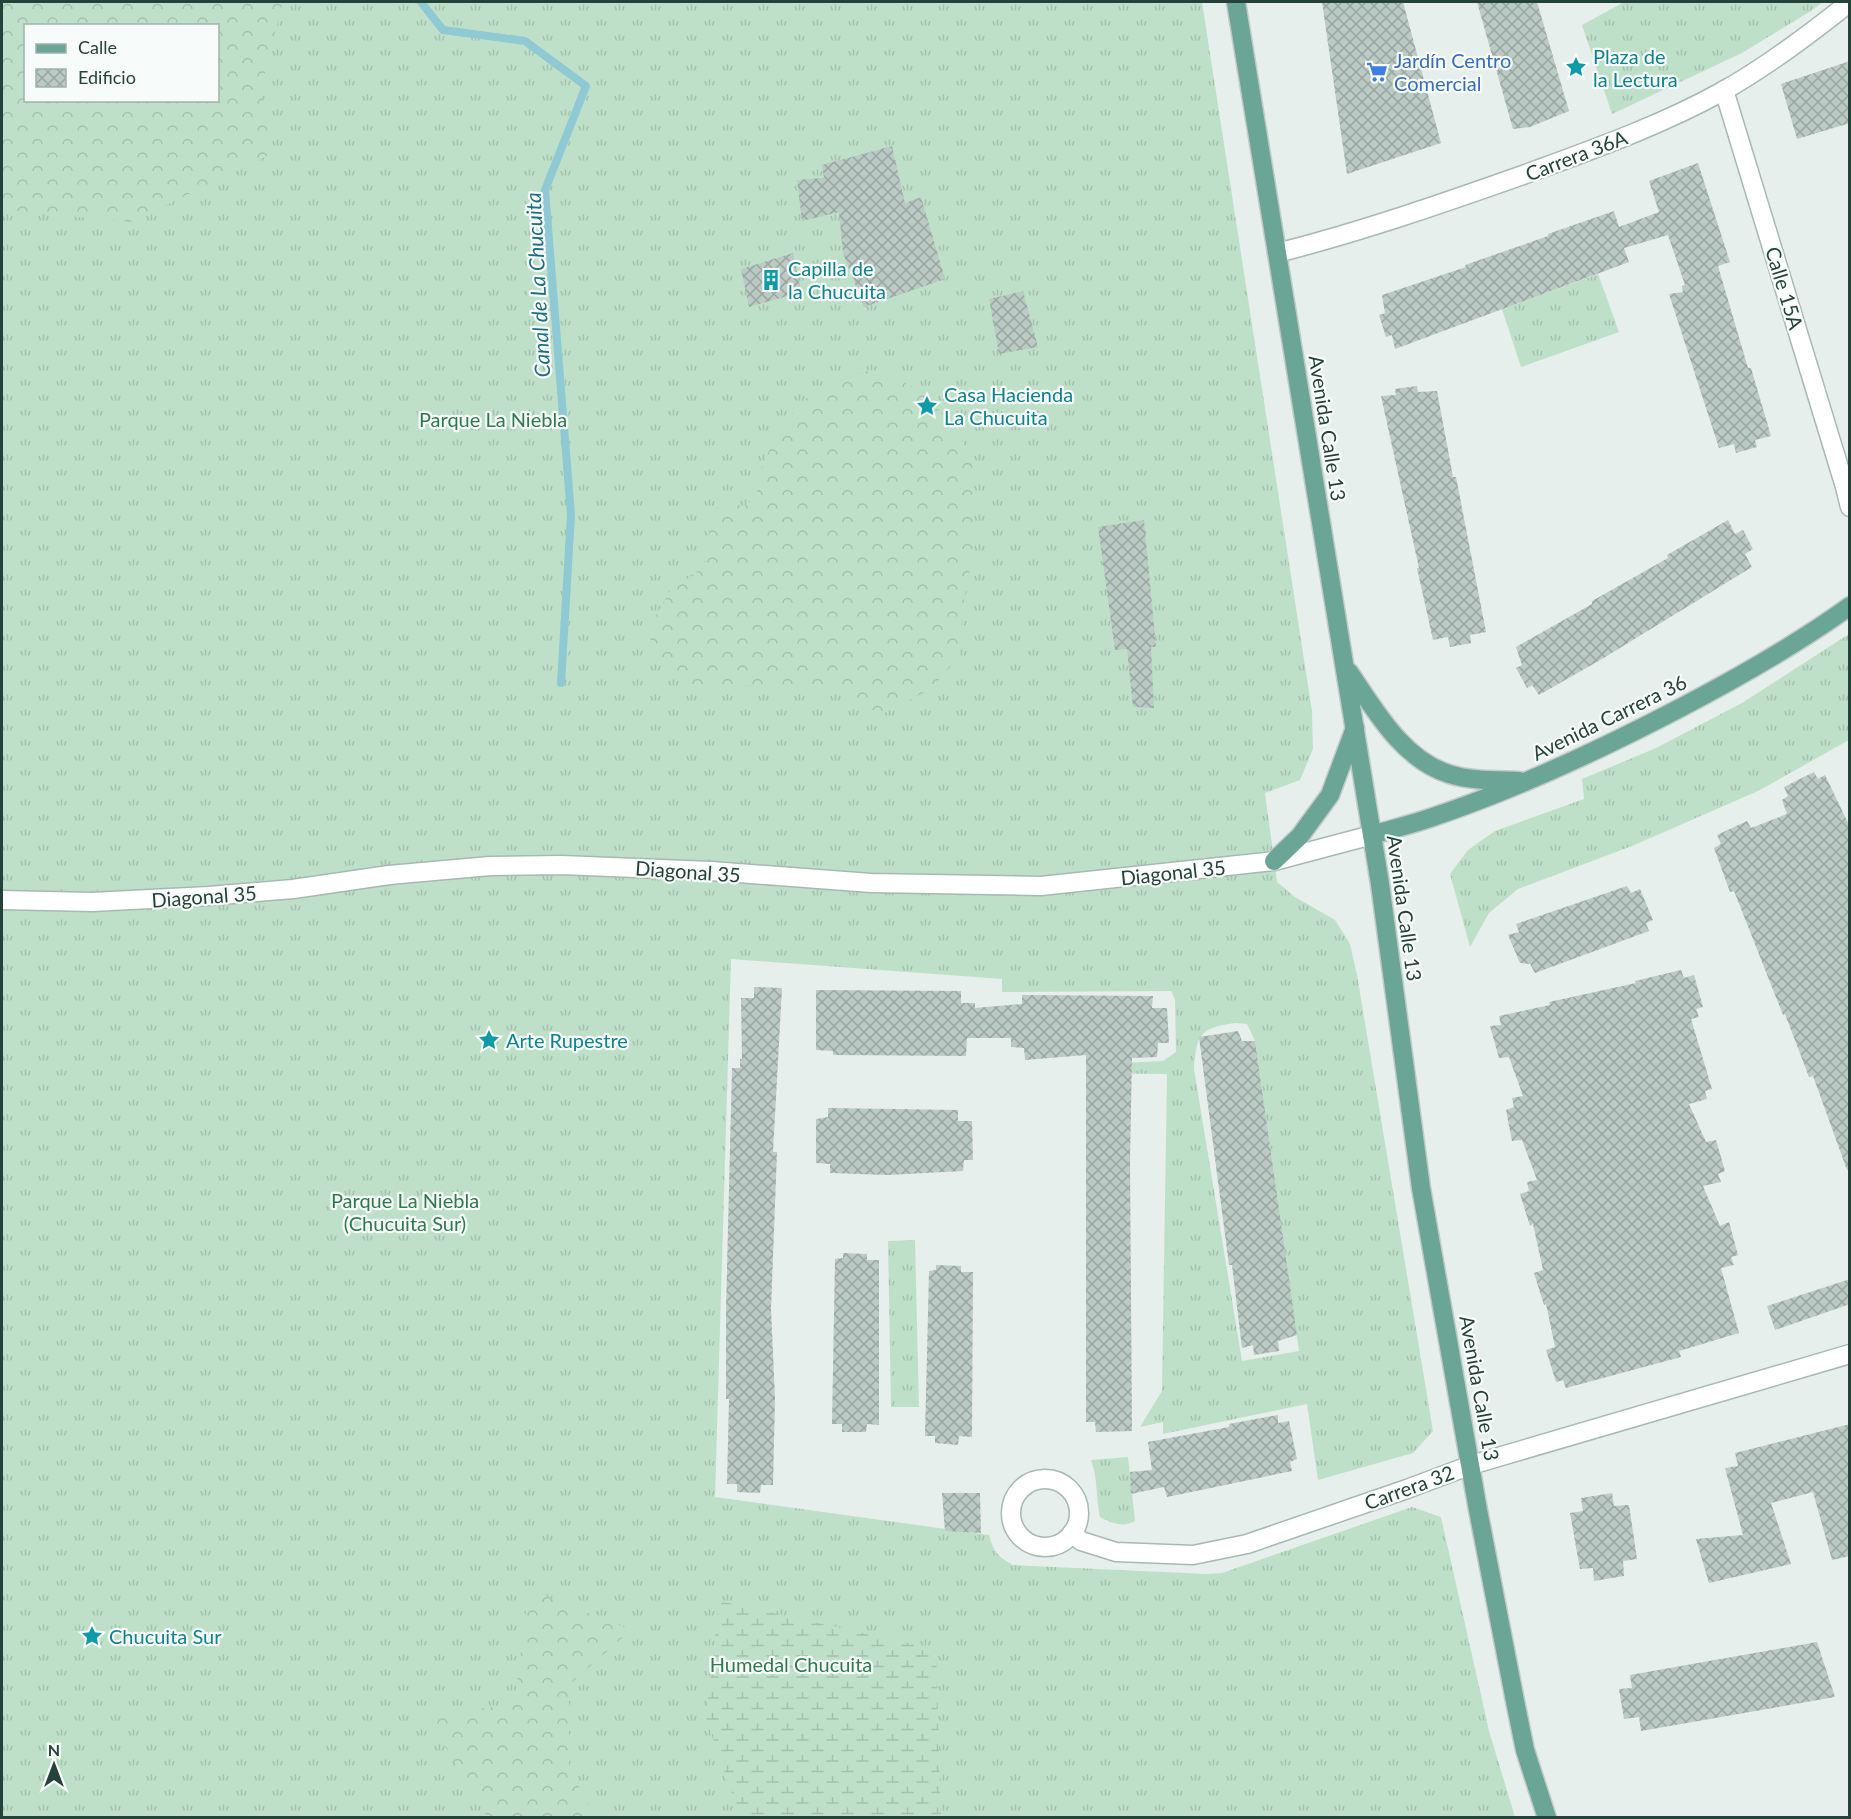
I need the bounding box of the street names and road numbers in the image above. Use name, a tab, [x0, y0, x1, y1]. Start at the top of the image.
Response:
street label: Carrera 36A	[1522, 124, 1631, 185]
street label: Calle 15A	[1761, 244, 1809, 333]
street label: Avenida Calle 13	[1305, 353, 1351, 503]
street label: Avenida Carrera 36	[1528, 669, 1690, 765]
street label: Avenida Calle 13	[1383, 833, 1427, 983]
street label: Diagonal 35	[635, 855, 741, 887]
street label: Diagonal 35	[1119, 855, 1227, 889]
street label: Diagonal 35	[151, 880, 257, 912]
street label: Avenida Calle 13	[1455, 1313, 1505, 1463]
street label: Carrera 32	[1361, 1460, 1457, 1514]

